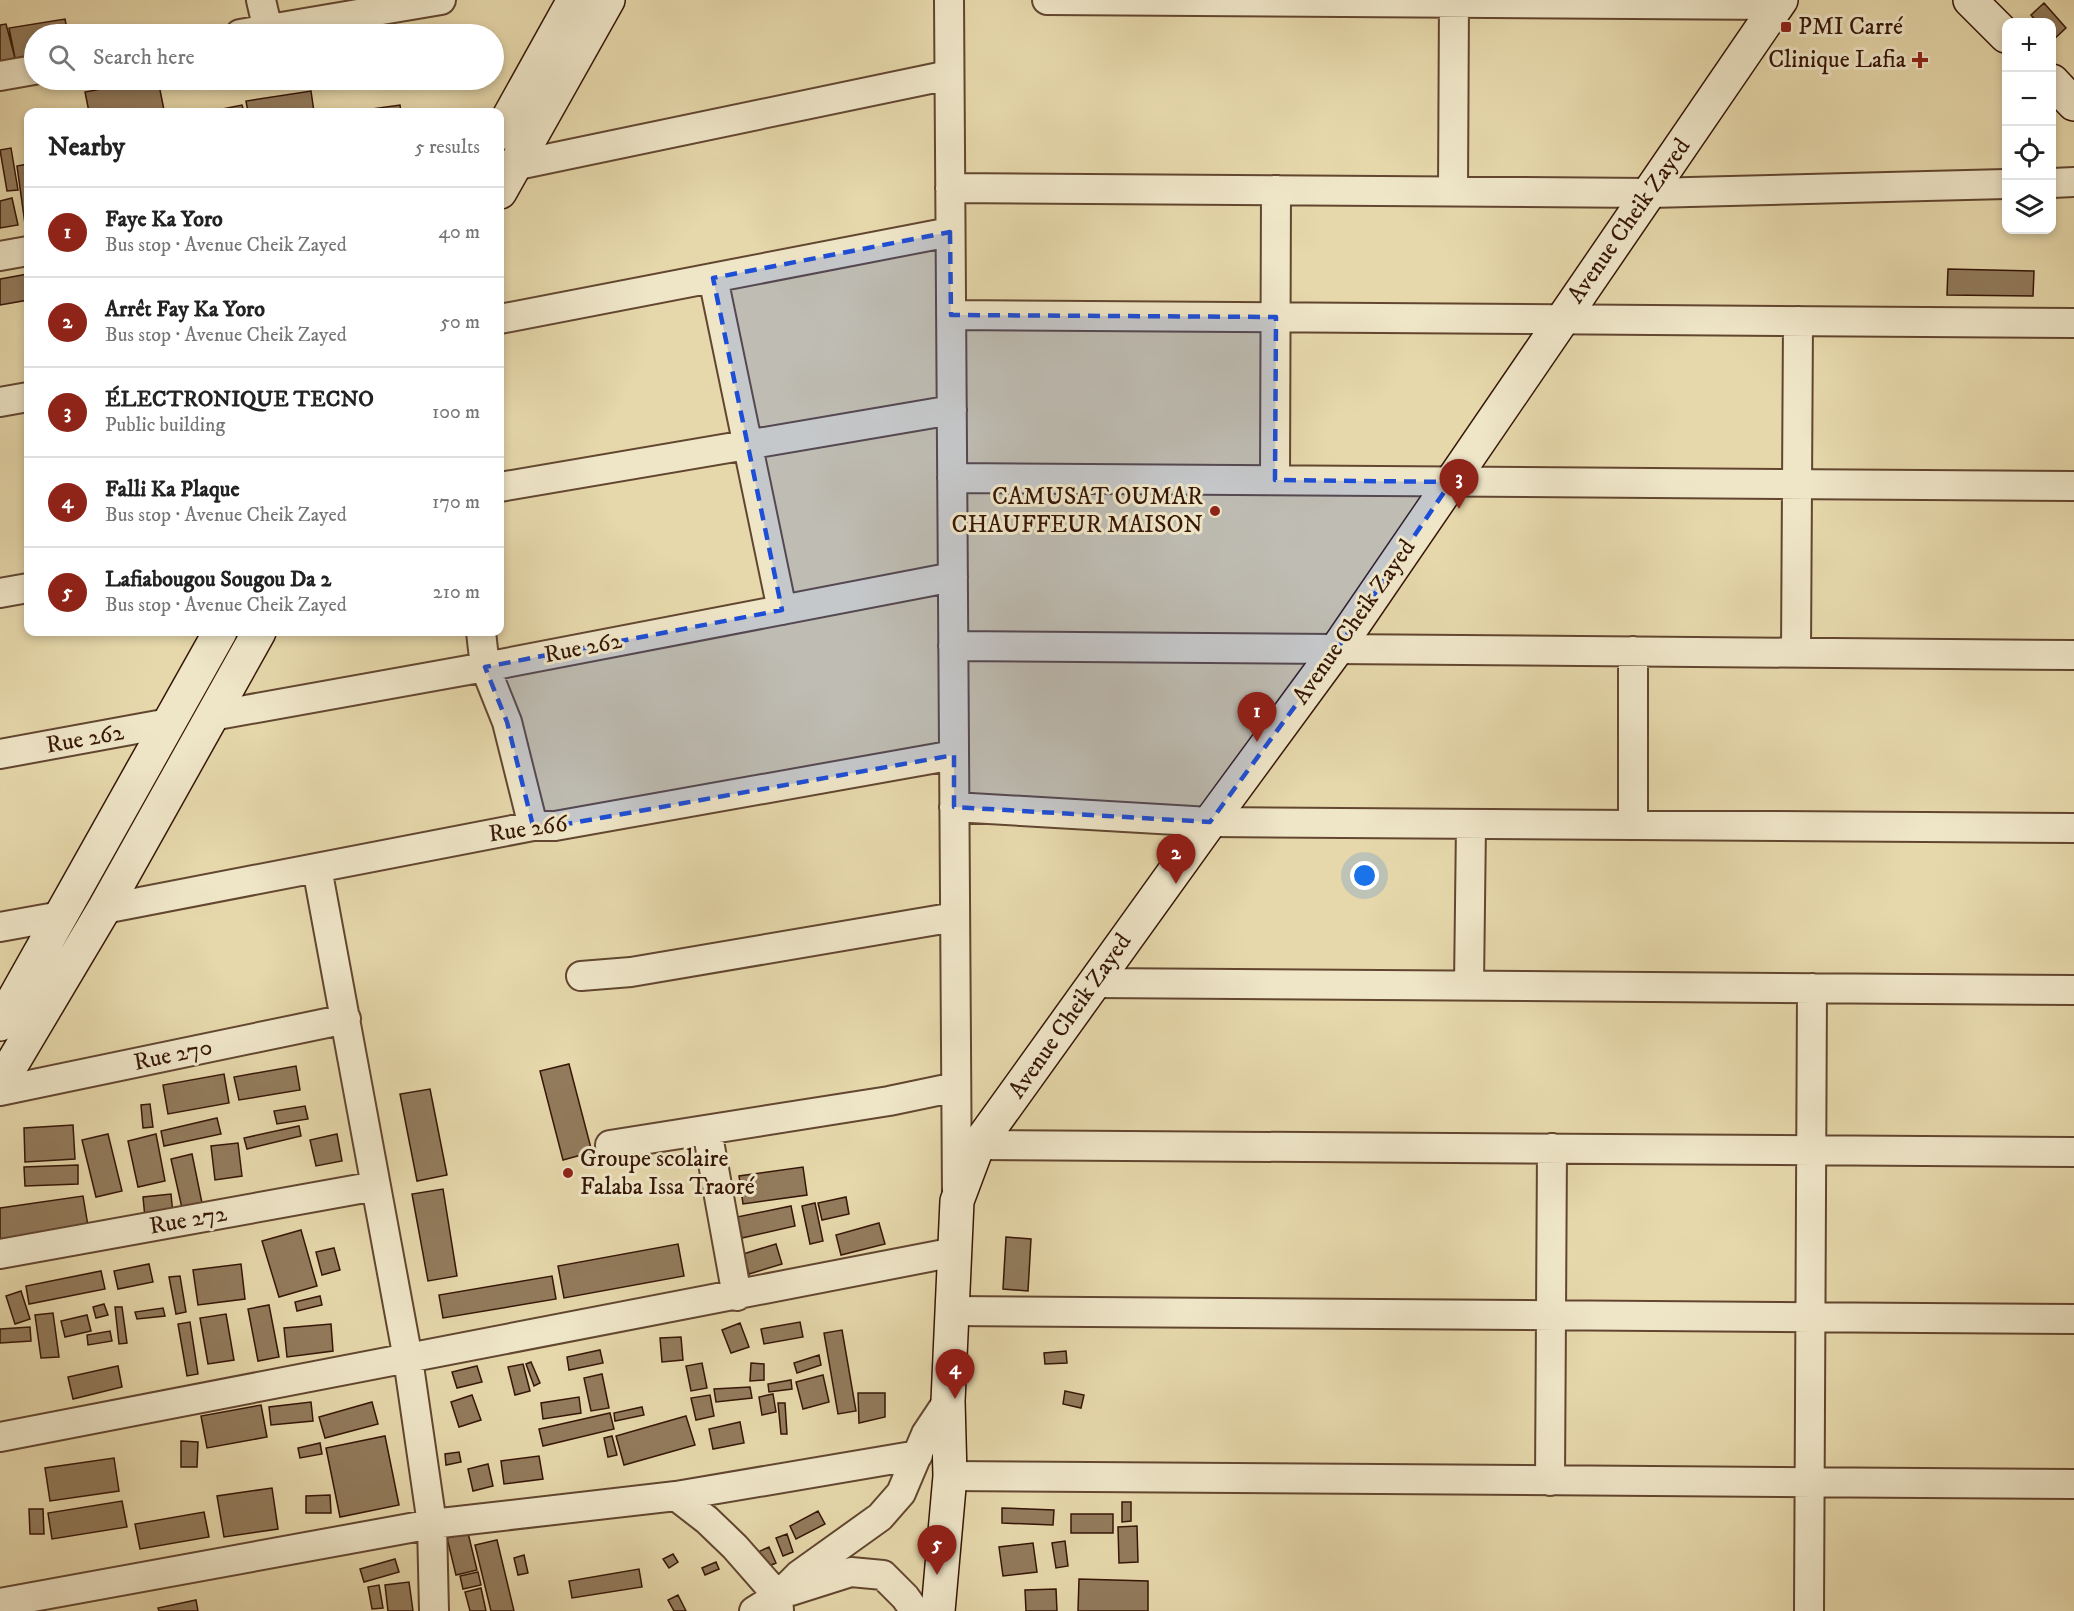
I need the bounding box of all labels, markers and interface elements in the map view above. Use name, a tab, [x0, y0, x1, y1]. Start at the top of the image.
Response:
place label: PMI Carré	[1798, 12, 1903, 42]
map controls	[2002, 18, 2056, 234]
button: +	[2002, 18, 2056, 72]
marker: PMI Carré	[1779, 20, 1793, 34]
search box	[24, 24, 504, 90]
icon: search	[45, 41, 78, 74]
text: Search here	[93, 44, 195, 71]
place label: Clinique Lafia	[1768, 45, 1907, 75]
marker: Clinique Lafia	[1911, 51, 1929, 69]
button: −	[2002, 72, 2056, 126]
button: locate	[2002, 126, 2056, 180]
text: Nearby	[48, 131, 125, 164]
street label: Avenue Cheik Zayed	[1561, 133, 1697, 309]
text: 5 results	[415, 135, 480, 160]
button: layers	[2002, 180, 2056, 234]
text: Faye Ka Yoro	[105, 206, 223, 233]
text: 1	[64, 220, 71, 245]
text: 40 m	[438, 220, 480, 245]
text: Bus stop · Avenue Cheik Zayed	[105, 233, 347, 258]
text: Arrêt Fay Ka Yoro	[105, 296, 265, 323]
text: 2	[63, 310, 72, 335]
text: 50 m	[440, 310, 480, 335]
text: Bus stop · Avenue Cheik Zayed	[105, 323, 347, 348]
text: ÉLECTRONIQUE TECNO	[105, 386, 374, 413]
text: 3	[64, 400, 71, 425]
text: 100 m	[432, 400, 480, 425]
text: Public building	[105, 413, 225, 438]
pin: 3	[1440, 460, 1478, 509]
text: Falli Ka Plaque	[105, 476, 240, 503]
place label: CAMUSAT OUMAR CHAUFFEUR MAISON	[951, 482, 1203, 540]
text: 4	[62, 490, 73, 515]
text: 170 m	[432, 490, 480, 515]
text: Bus stop · Avenue Cheik Zayed	[105, 503, 347, 528]
marker: CAMUSAT OUMAR CHAUFFEUR MAISON	[1208, 504, 1222, 518]
street label: Avenue Cheik Zayed	[1286, 534, 1422, 710]
text: Lafiabougou Sougou Da 2	[105, 566, 331, 593]
text: 5	[63, 580, 72, 605]
text: 210 m	[433, 580, 480, 605]
text: Bus stop · Avenue Cheik Zayed	[105, 593, 347, 618]
street label: Rue 262	[542, 626, 625, 670]
pin: 1	[1238, 692, 1276, 742]
street label: Rue 262	[44, 717, 127, 761]
street label: Rue 266	[487, 808, 571, 849]
pin: 2	[1156, 834, 1196, 884]
your location	[1350, 861, 1379, 890]
street label: Avenue Cheik Zayed	[1002, 928, 1138, 1104]
street label: Rue 270	[131, 1032, 215, 1078]
place label: Groupe scolaire Falaba Issa Traoré	[580, 1144, 755, 1202]
marker: Groupe scolaire Falaba Issa Traoré	[561, 1166, 575, 1180]
street label: Rue 272	[147, 1198, 229, 1242]
pin: 4	[936, 1350, 974, 1399]
pin: 5	[918, 1526, 956, 1575]

